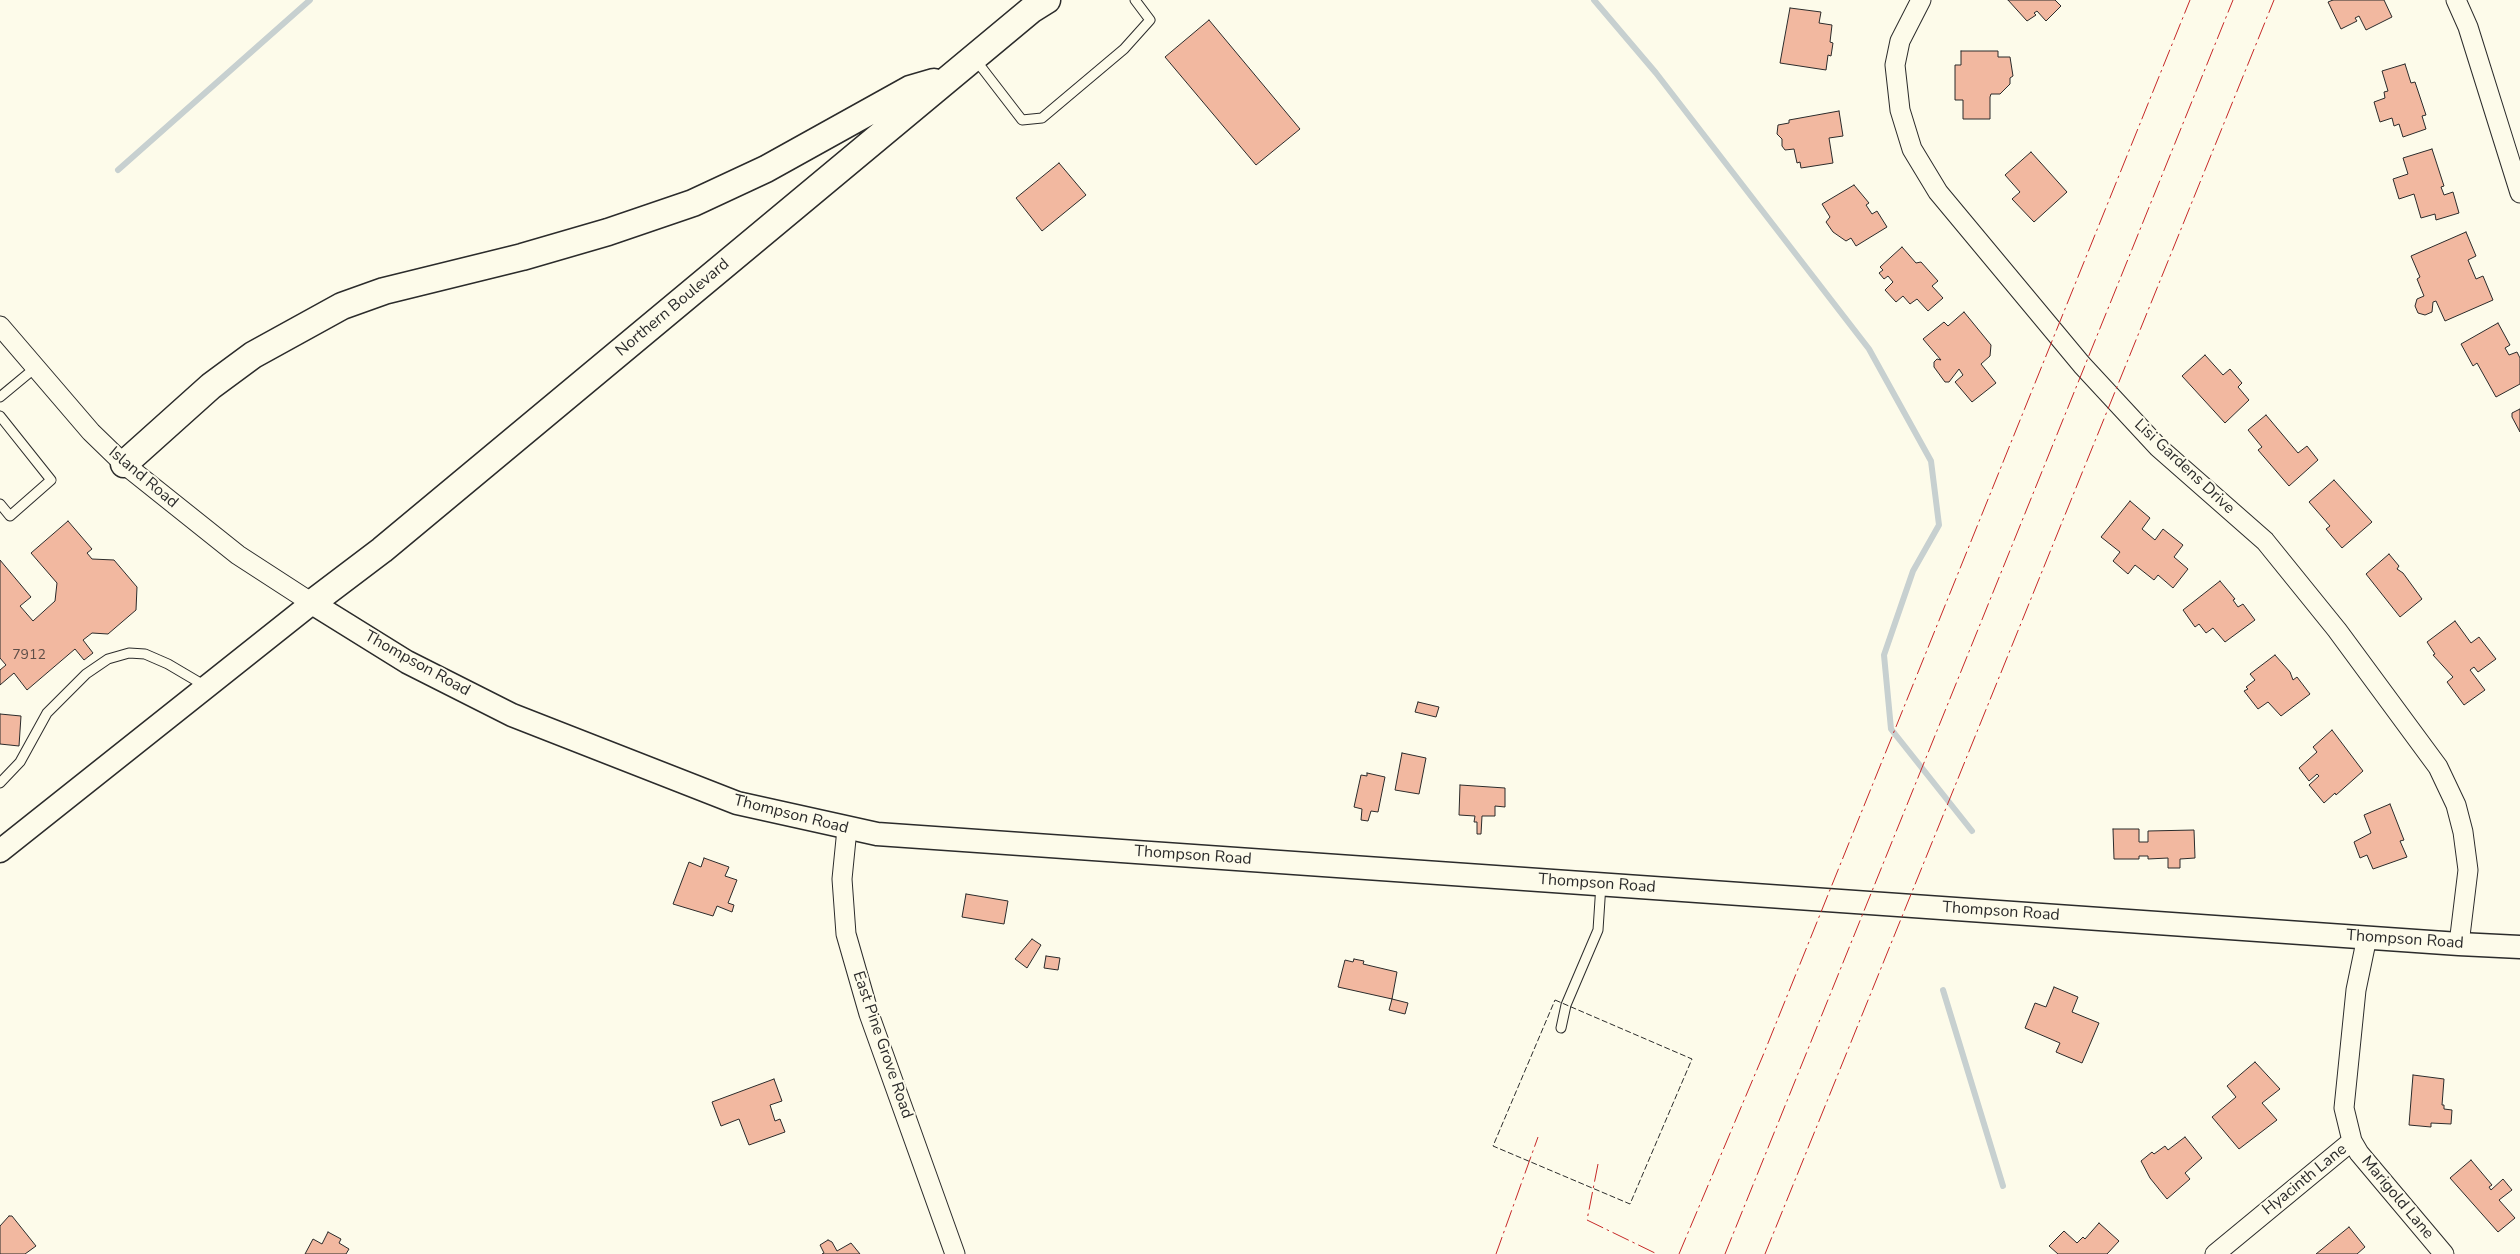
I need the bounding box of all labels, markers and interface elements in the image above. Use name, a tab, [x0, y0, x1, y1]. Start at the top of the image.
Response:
street label: Northern Boulevard	[612, 255, 734, 361]
street label: Lisi Gardens Drive	[2130, 416, 2238, 518]
street label: Island Road	[104, 443, 182, 513]
street label: Thompson Road	[361, 627, 473, 701]
house number: 7912	[12, 648, 46, 664]
street label: Thompson Road	[732, 791, 850, 839]
street label: Thompson Road	[1134, 842, 1252, 870]
street label: Thompson Road	[1538, 870, 1656, 898]
street label: Thompson Road	[1942, 898, 2060, 926]
street label: Thompson Road	[2346, 926, 2464, 954]
street label: East Pine Grove Road	[848, 969, 916, 1121]
street label: Hyacinth Lane	[2259, 1140, 2351, 1220]
street label: Marigold Lane	[2357, 1152, 2437, 1244]

